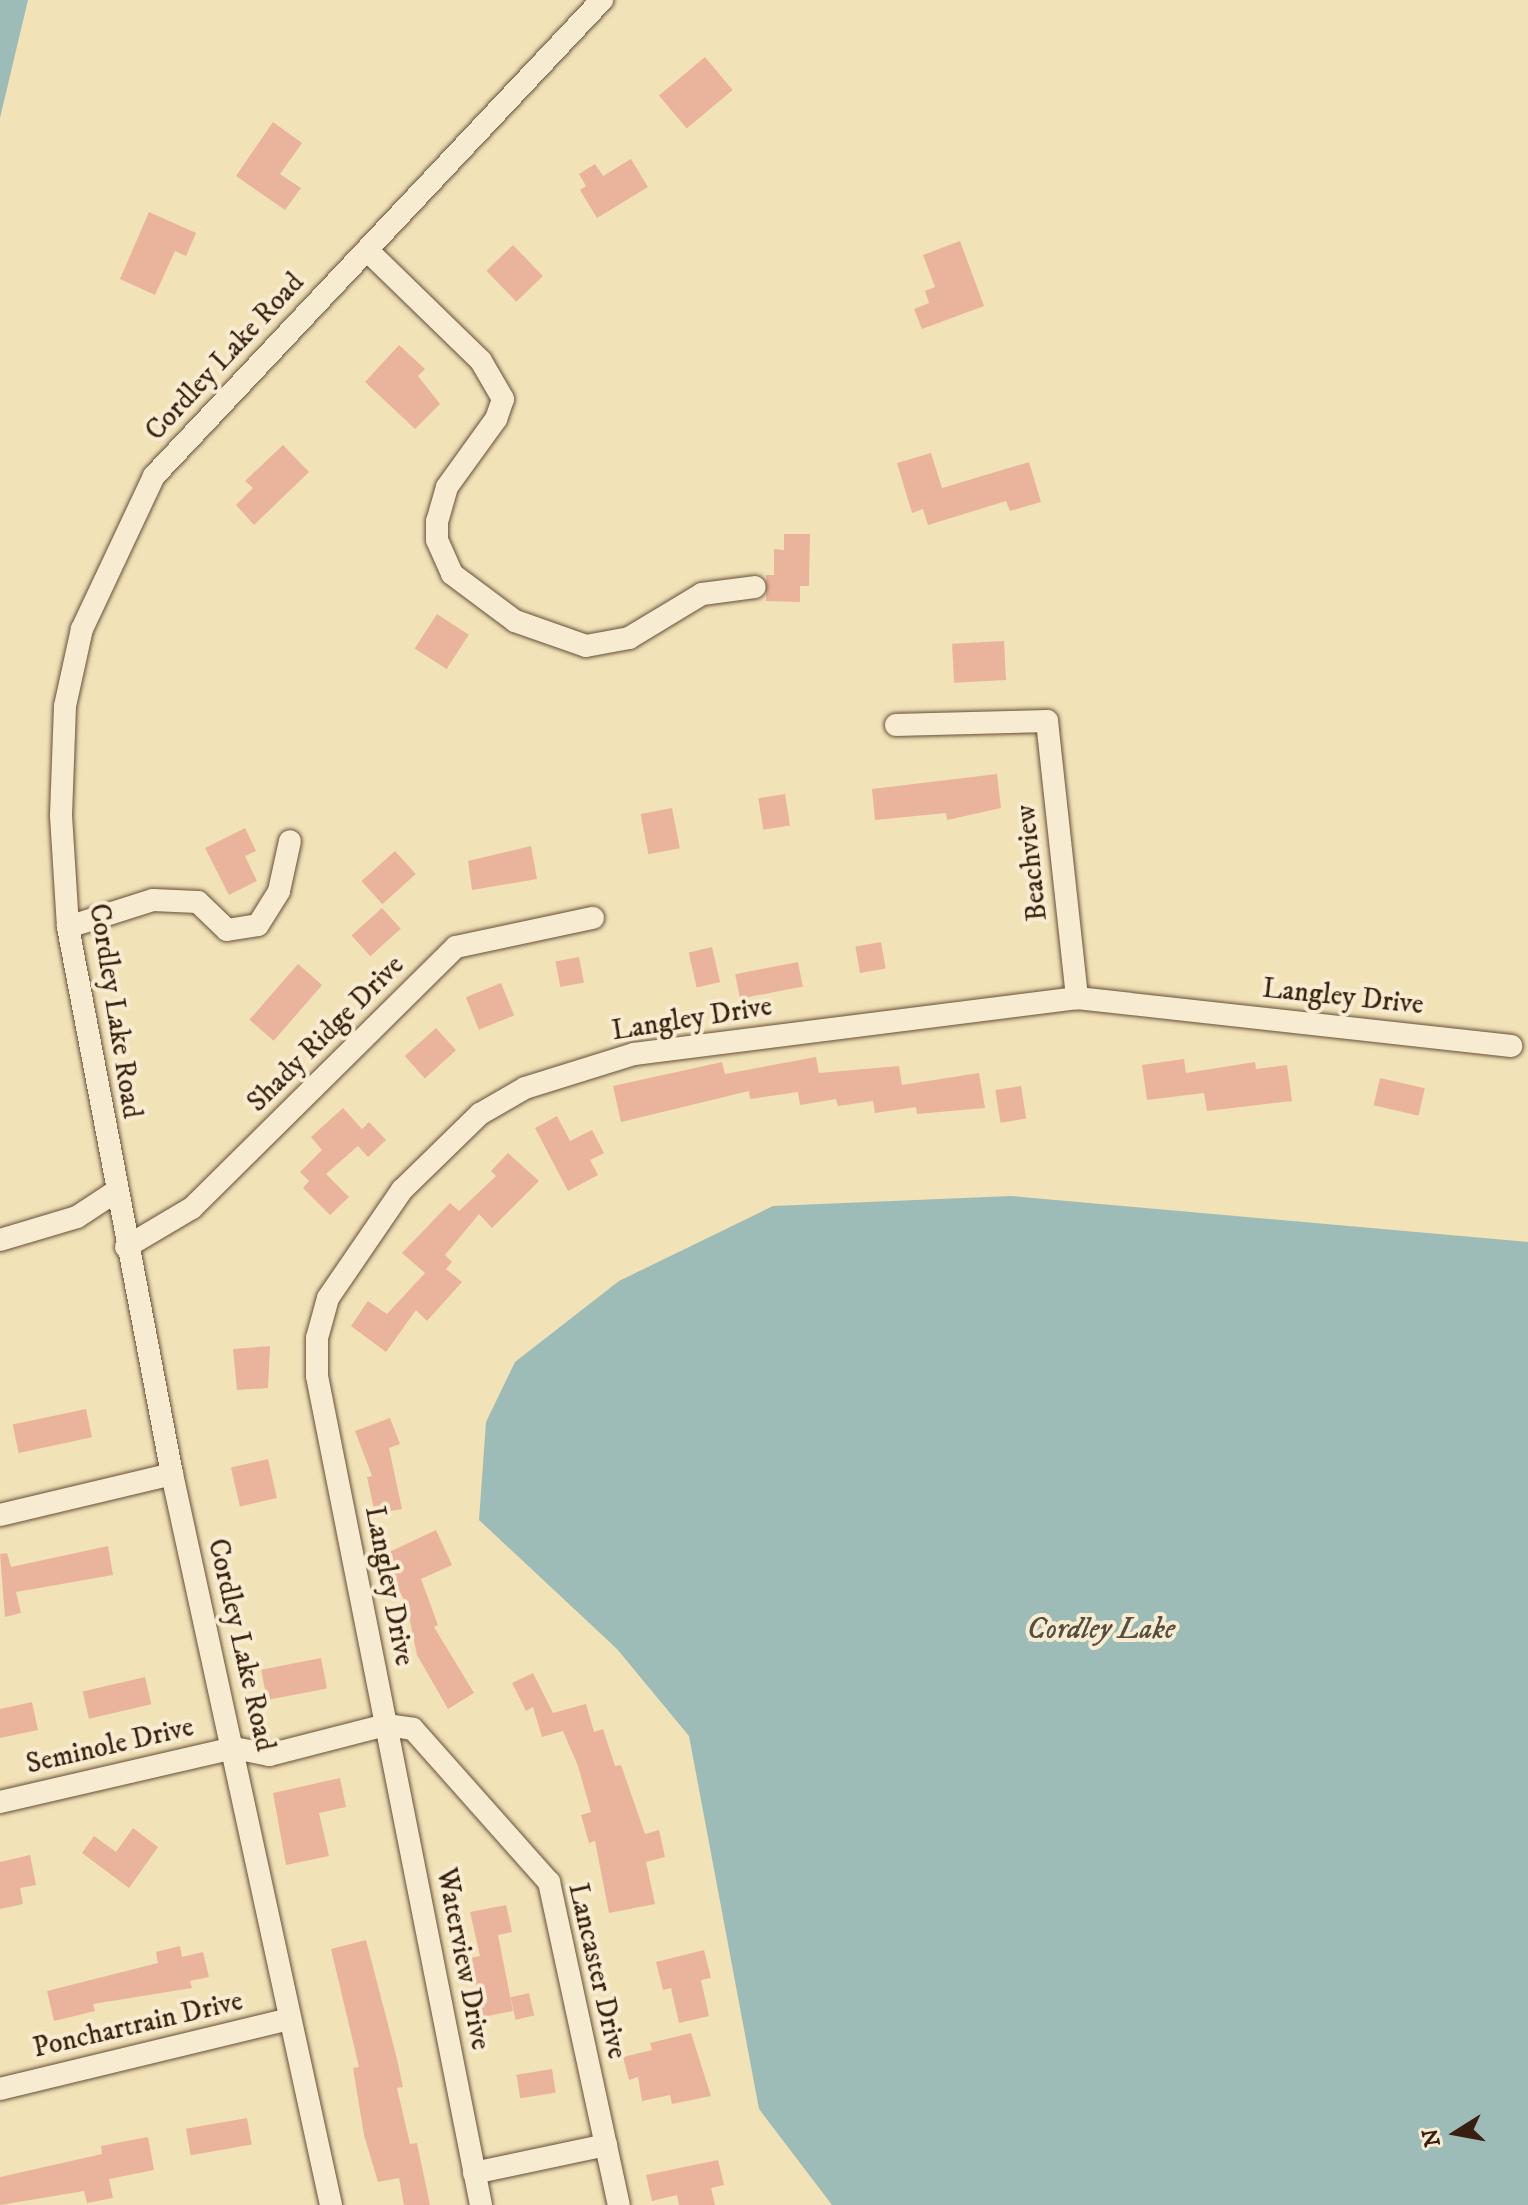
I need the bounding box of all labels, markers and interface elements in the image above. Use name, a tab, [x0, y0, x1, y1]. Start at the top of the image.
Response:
street label: Cordley Lake Road	[139, 266, 311, 448]
street label: Beachview	[1009, 803, 1055, 923]
street label: Cordley Lake Road	[81, 901, 149, 1121]
street label: Shady Ridge Drive	[241, 949, 411, 1119]
street label: Langley Drive	[1261, 972, 1425, 1022]
street label: Langley Drive	[609, 990, 775, 1048]
street label: Langley Drive	[357, 1503, 421, 1669]
street label: Cordley Lake Road	[200, 1536, 282, 1754]
water label: Cordley Lake	[1027, 1612, 1175, 1648]
street label: Seminole Drive	[23, 1710, 197, 1782]
street label: Waterview Drive	[429, 1865, 497, 2053]
street label: Lancaster Drive	[560, 1880, 634, 2062]
street label: Ponchartrain Drive	[30, 1985, 246, 2065]
north arrow	[1416, 2093, 1496, 2173]
text: N	[1417, 2126, 1447, 2149]

